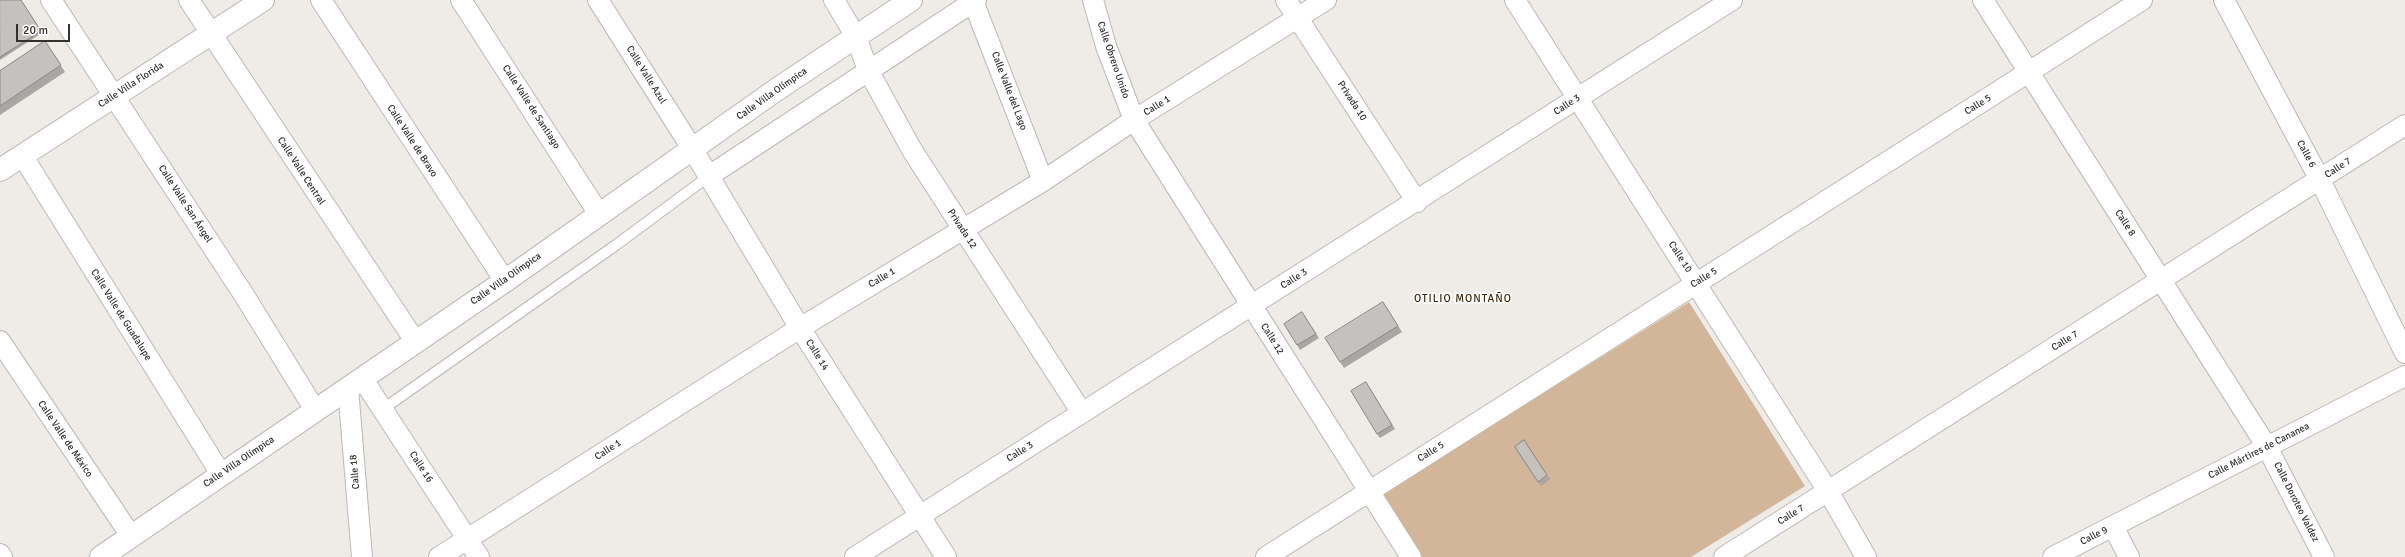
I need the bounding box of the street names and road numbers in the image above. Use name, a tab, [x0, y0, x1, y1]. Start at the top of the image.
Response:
street label: Calle Obrero Unido	[1094, 20, 1132, 100]
street label: Calle Valle Azul	[623, 44, 669, 106]
street label: Calle Valle del Lago	[988, 50, 1030, 132]
street label: Calle Villa Florida	[96, 59, 166, 111]
street label: Calle Valle de Santiago	[499, 63, 563, 151]
street label: Calle Villa Olímpica	[734, 65, 810, 123]
street label: Privada 10	[1335, 79, 1369, 123]
street label: Calle 3	[1551, 92, 1583, 118]
street label: Calle 5	[1962, 92, 1994, 118]
street label: Calle 1	[1141, 93, 1173, 119]
street label: Calle Valle de Bravo	[384, 103, 440, 179]
street label: Calle Valle Central	[275, 135, 327, 207]
street label: Calle 6	[2294, 138, 2318, 170]
street label: Calle 7	[2322, 155, 2354, 181]
street label: Calle Valle San Ángel	[155, 163, 215, 245]
street label: Privada 12	[945, 207, 979, 251]
street label: Calle 8	[2112, 207, 2138, 239]
street label: Calle 10	[1666, 239, 1694, 275]
street label: Calle Villa Olímpica	[468, 250, 544, 308]
street label: Calle 1	[866, 265, 898, 291]
street label: Calle 5	[1688, 265, 1720, 291]
street label: Calle 3	[1278, 266, 1310, 292]
street label: Calle Valle de Guadalupe	[88, 267, 154, 363]
street label: Calle 12	[1258, 321, 1286, 357]
street label: Calle 7	[2049, 328, 2081, 354]
street label: Calle 14	[803, 337, 831, 373]
street label: Calle Valle de México	[35, 398, 95, 480]
street label: Calle Mártires de Cananea	[2206, 420, 2312, 482]
street label: Calle Villa Olímpica	[201, 434, 277, 490]
street label: Calle 1	[592, 437, 624, 463]
street label: Calle 3	[1004, 439, 1036, 465]
street label: Calle 5	[1415, 439, 1447, 465]
street label: Calle 16	[407, 449, 435, 485]
street label: Calle 18	[348, 454, 362, 490]
street label: Calle Doroteo Valdez	[2271, 460, 2321, 544]
street label: Calle 7	[1775, 502, 1807, 528]
street label: Calle 9	[2078, 524, 2110, 548]

